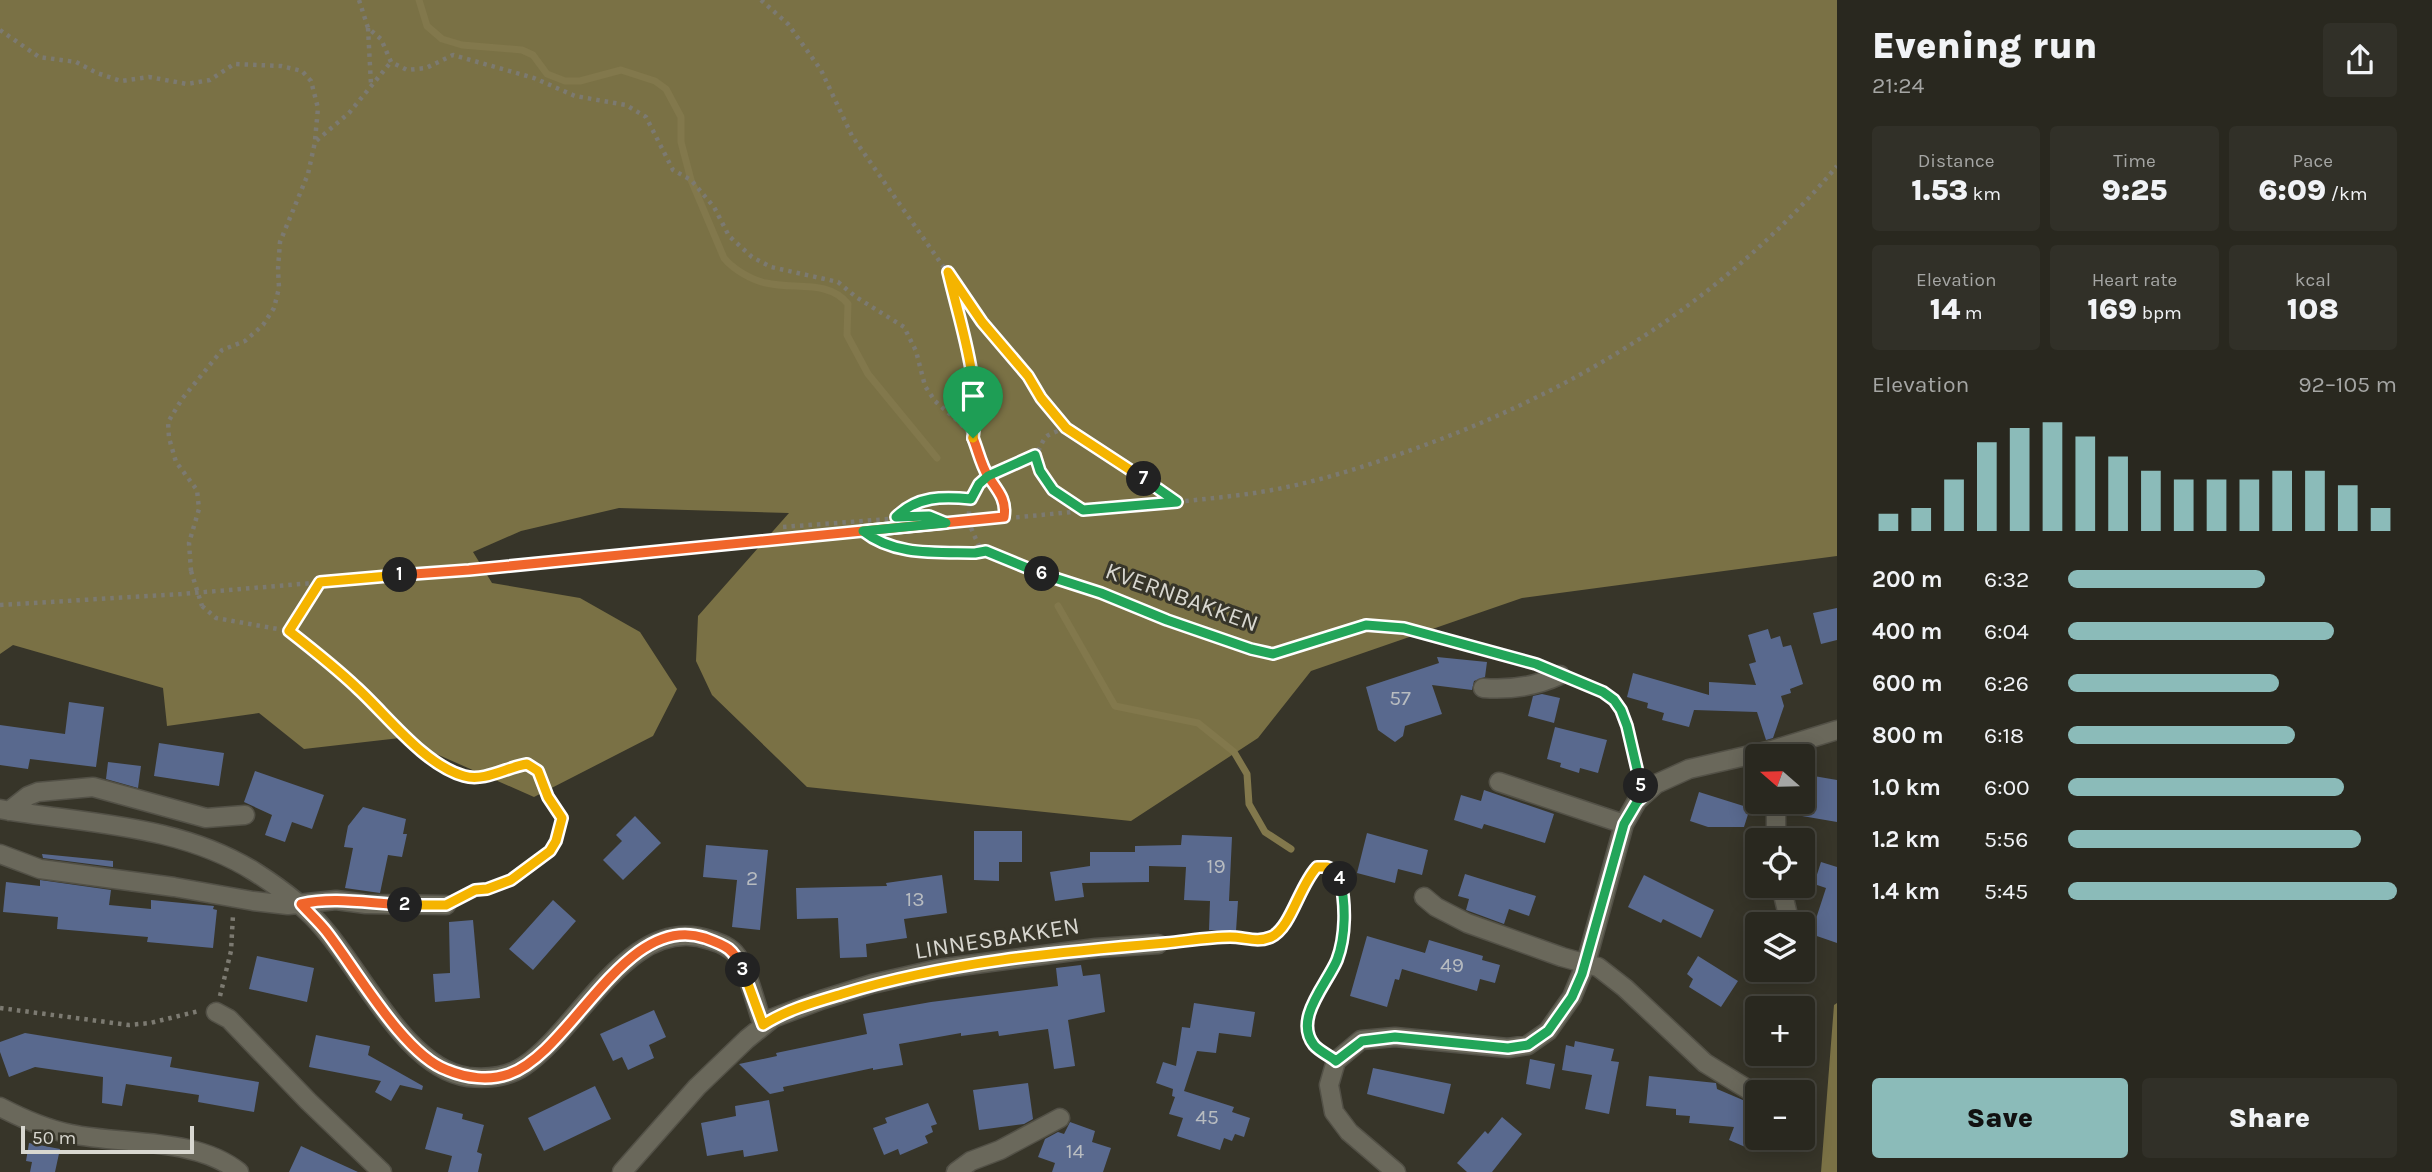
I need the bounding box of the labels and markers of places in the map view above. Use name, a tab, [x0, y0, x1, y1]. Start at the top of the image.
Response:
pin	[943, 366, 1003, 438]
pin: 7	[1126, 462, 1162, 496]
pin: 6	[1024, 556, 1060, 592]
pin: 1	[382, 558, 418, 592]
pin: 5	[1624, 768, 1658, 804]
pin: 4	[1322, 862, 1358, 896]
pin: 2	[388, 888, 422, 922]
pin: 3	[726, 953, 760, 988]

